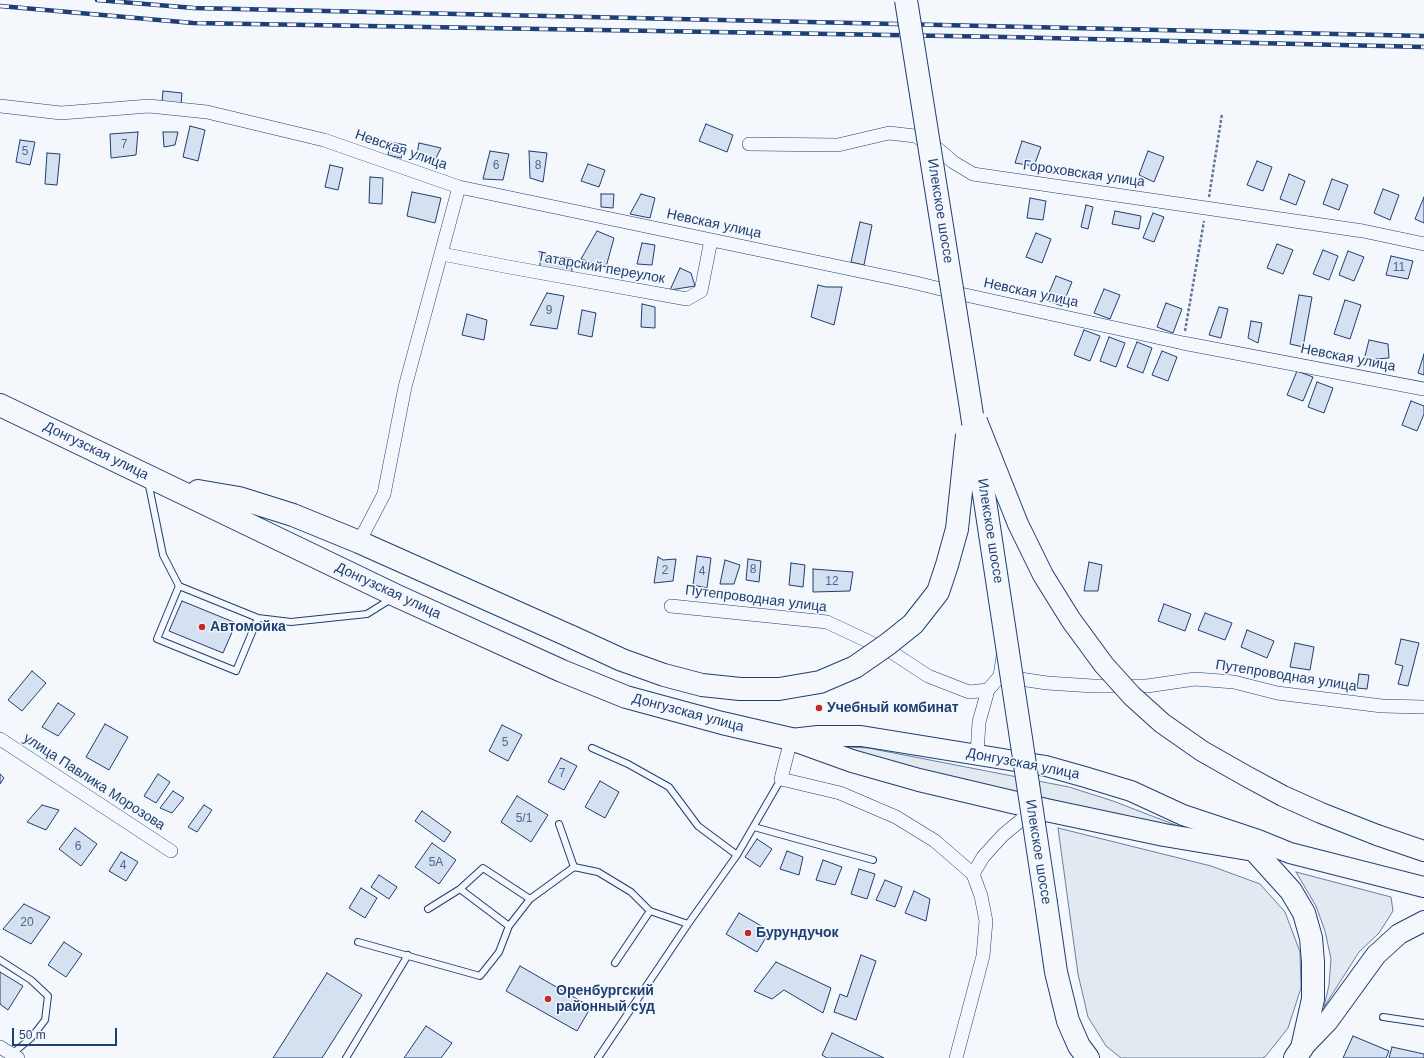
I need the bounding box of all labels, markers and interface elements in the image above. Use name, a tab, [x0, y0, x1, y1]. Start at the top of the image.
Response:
street label: Невская улица	[353, 126, 449, 174]
house number: 7	[121, 138, 127, 152]
house number: 5	[22, 145, 28, 159]
street label: Илекское шоссе	[923, 157, 957, 265]
street label: Гороховская улица	[1022, 157, 1146, 191]
house number: 6	[493, 159, 499, 173]
house number: 8	[535, 159, 541, 173]
street label: Невская улица	[665, 206, 763, 242]
street label: Татарский переулок	[536, 248, 666, 288]
house number: 11	[1393, 261, 1405, 275]
street label: Невская улица	[982, 275, 1080, 311]
house number: 9	[546, 304, 552, 318]
street label: Невская улица	[1299, 341, 1397, 375]
street label: Донгузская улица	[41, 418, 151, 484]
street label: Илекское шоссе	[973, 477, 1007, 585]
street label: Донгузская улица	[332, 559, 444, 623]
house number: 8	[750, 563, 756, 577]
house number: 2	[662, 564, 668, 578]
house number: 4	[699, 565, 705, 579]
house number: 12	[825, 575, 839, 589]
street label: Путепроводная улица	[684, 582, 828, 616]
place label: Автомойка	[210, 619, 286, 635]
marker: Автомойка	[197, 622, 207, 632]
street label: Путепроводная улица	[1214, 657, 1358, 695]
street label: Донгузская улица	[630, 690, 746, 736]
place label: Учебный комбинат	[827, 700, 959, 716]
marker: Учебный комбинат	[814, 703, 824, 713]
street label: улица Павлика Морозова	[20, 730, 168, 834]
house number: 5	[502, 736, 508, 750]
street label: Донгузская улица	[965, 745, 1081, 783]
house number: 7	[559, 767, 565, 781]
street label: Илекское шоссе	[1021, 798, 1055, 906]
house number: 5/1	[516, 812, 532, 826]
house number: 6	[75, 840, 81, 854]
house number: 5А	[429, 856, 443, 870]
house number: 4	[120, 859, 126, 873]
house number: 20	[20, 916, 34, 930]
place label: Бурундучок	[756, 925, 839, 941]
marker: Бурундучок	[743, 928, 753, 938]
place label: Оренбургский районный суд	[556, 983, 655, 1016]
marker: Оренбургский районный суд	[543, 994, 553, 1004]
scale bar	[14, 1020, 119, 1046]
text: 50 m	[19, 1028, 46, 1042]

